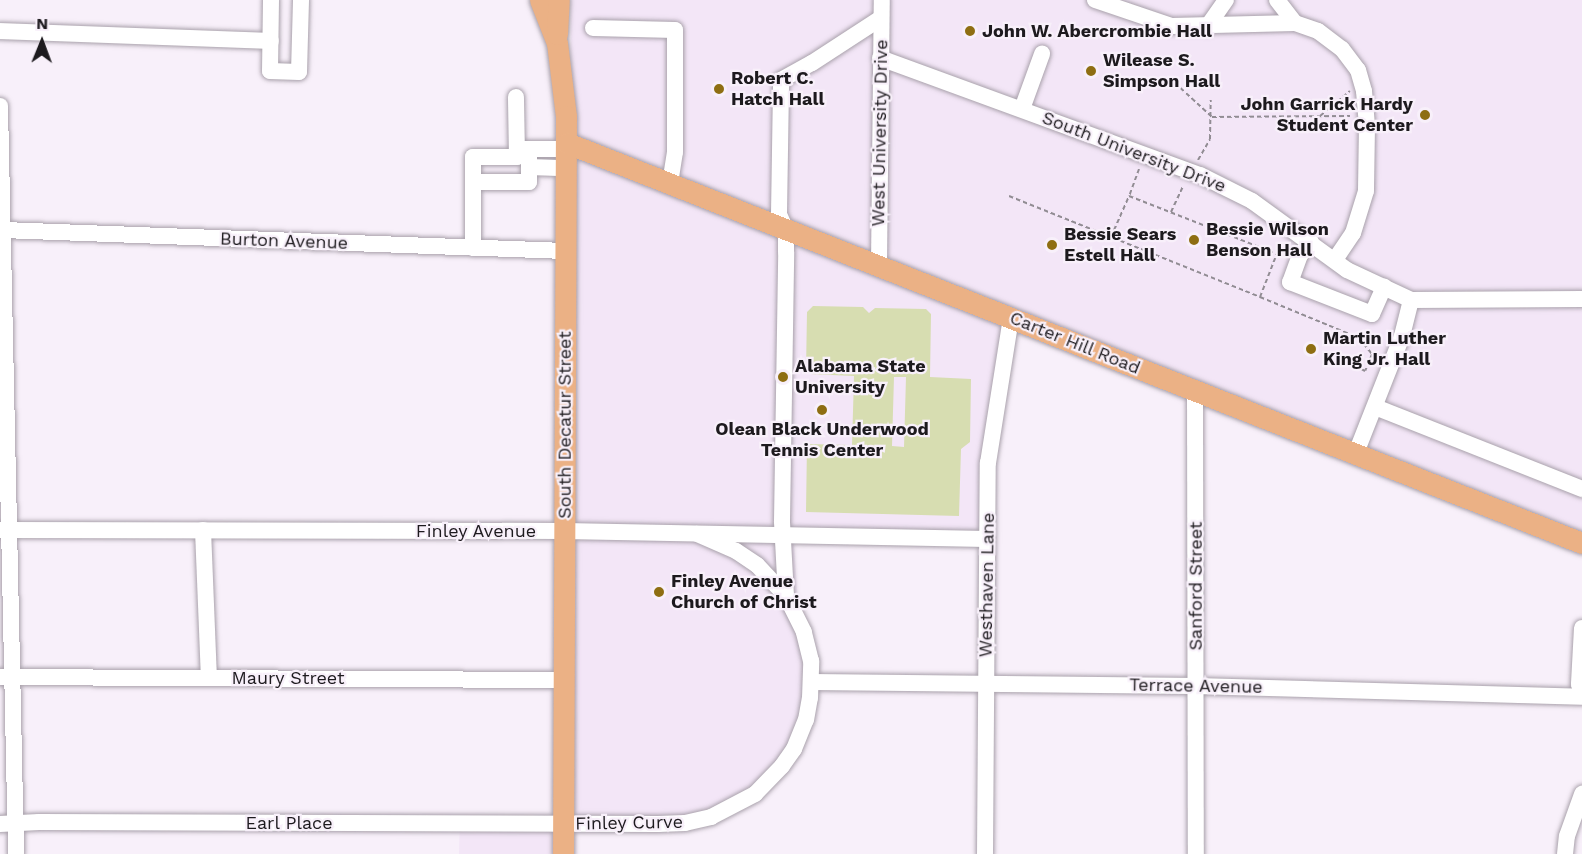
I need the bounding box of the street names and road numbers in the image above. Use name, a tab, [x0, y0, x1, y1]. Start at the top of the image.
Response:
street label: West University Drive	[868, 39, 892, 227]
street label: South University Drive	[1039, 107, 1229, 197]
street label: Burton Avenue	[219, 228, 349, 254]
street label: Carter Hill Road	[1006, 307, 1144, 379]
street label: South Decatur Street	[554, 331, 576, 519]
street label: Westhaven Lane	[975, 513, 999, 657]
street label: Finley Avenue	[415, 520, 537, 542]
street label: Sanford Street	[1185, 522, 1207, 650]
street label: Maury Street	[231, 667, 345, 689]
street label: Terrace Avenue	[1129, 674, 1263, 698]
street label: Finley Curve	[575, 811, 683, 835]
street label: Earl Place	[245, 812, 333, 834]

